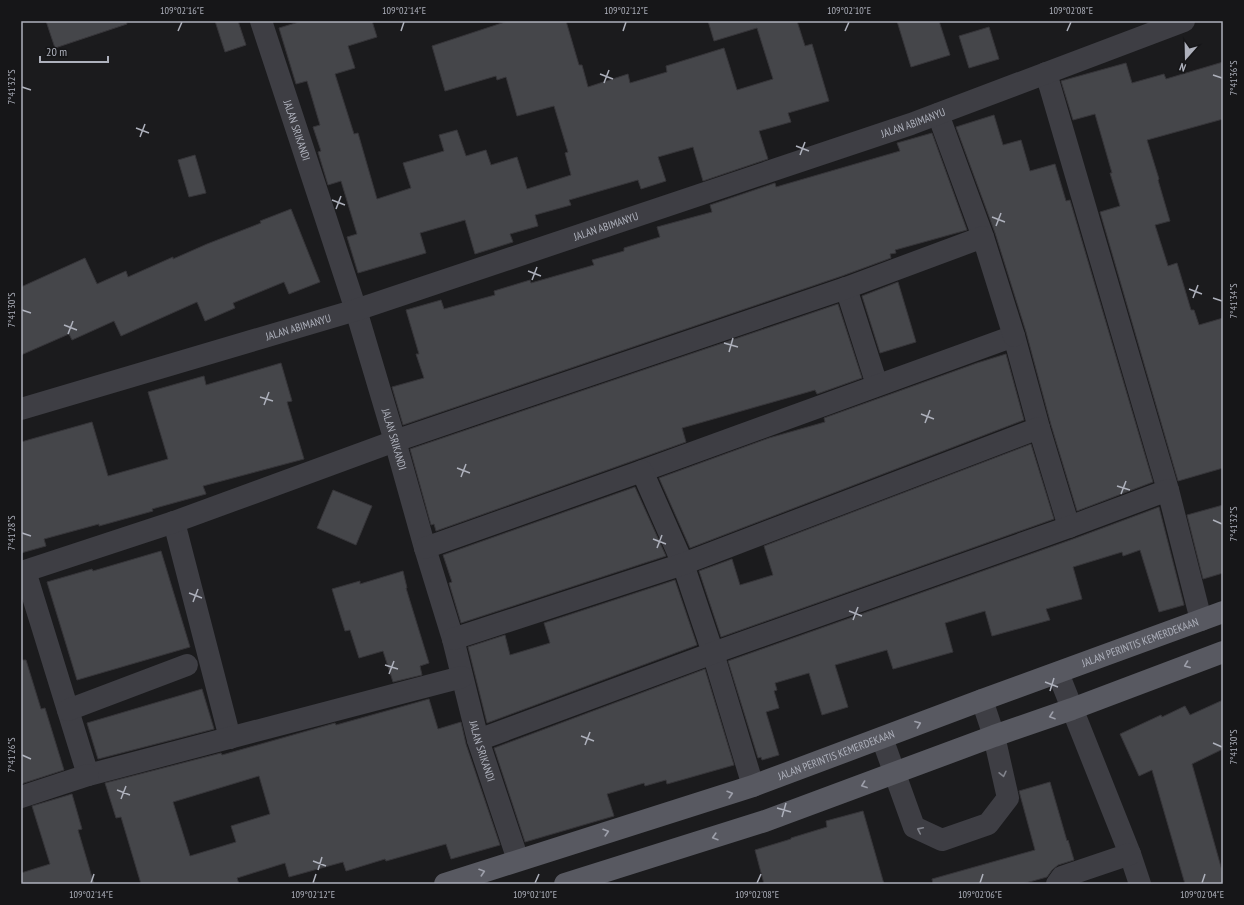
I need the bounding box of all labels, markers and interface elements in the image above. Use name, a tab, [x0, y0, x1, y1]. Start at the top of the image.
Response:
text: 109°02'16"E	[160, 4, 204, 17]
text: 109°02'14"E	[382, 4, 426, 17]
text: 109°02'12"E	[604, 4, 648, 17]
text: 109°02'10"E	[827, 4, 871, 17]
text: 109°02'08"E	[1049, 4, 1093, 17]
scale bar	[40, 38, 108, 64]
north arrow	[1166, 38, 1206, 78]
text: 20 m	[46, 44, 67, 59]
text: N	[1177, 60, 1188, 75]
text: 7°41'36"S	[1227, 61, 1240, 95]
text: 7°41'32"S	[5, 70, 18, 104]
street label: JALAN SRIKANDI	[280, 97, 313, 162]
street label: JALAN ABIMANYU	[878, 105, 948, 141]
street label: JALAN ABIMANYU	[571, 209, 641, 244]
text: 7°41'34"S	[1227, 284, 1240, 318]
text: 7°41'30"S	[5, 293, 18, 327]
street label: JALAN ABIMANYU	[263, 311, 333, 344]
street label: JALAN SRIKANDI	[378, 406, 410, 471]
text: 7°41'32"S	[1227, 507, 1240, 541]
text: 7°41'28"S	[5, 516, 18, 550]
street label: JALAN PERINTIS KEMERDEKAAN	[1079, 615, 1200, 670]
one-way arrow	[1183, 661, 1190, 669]
one-way arrow	[1048, 712, 1055, 720]
street label: JALAN SRIKANDI	[466, 718, 498, 783]
one-way arrow	[914, 721, 921, 729]
street label: JALAN PERINTIS KEMERDEKAAN	[775, 727, 896, 783]
text: 7°41'30"S	[1227, 730, 1240, 764]
text: 7°41'26"S	[5, 738, 18, 772]
one-way arrow	[998, 771, 1006, 778]
one-way arrow	[860, 780, 867, 788]
one-way arrow	[727, 790, 734, 798]
one-way arrow	[917, 827, 924, 835]
one-way arrow	[603, 828, 610, 837]
one-way arrow	[712, 832, 719, 841]
one-way arrow	[479, 868, 486, 877]
text: 109°02'14"E	[69, 888, 113, 901]
text: 109°02'12"E	[291, 888, 335, 901]
text: 109°02'10"E	[513, 888, 557, 901]
text: 109°02'08"E	[735, 888, 779, 901]
text: 109°02'06"E	[958, 888, 1002, 901]
text: 109°02'04"E	[1180, 888, 1224, 901]

